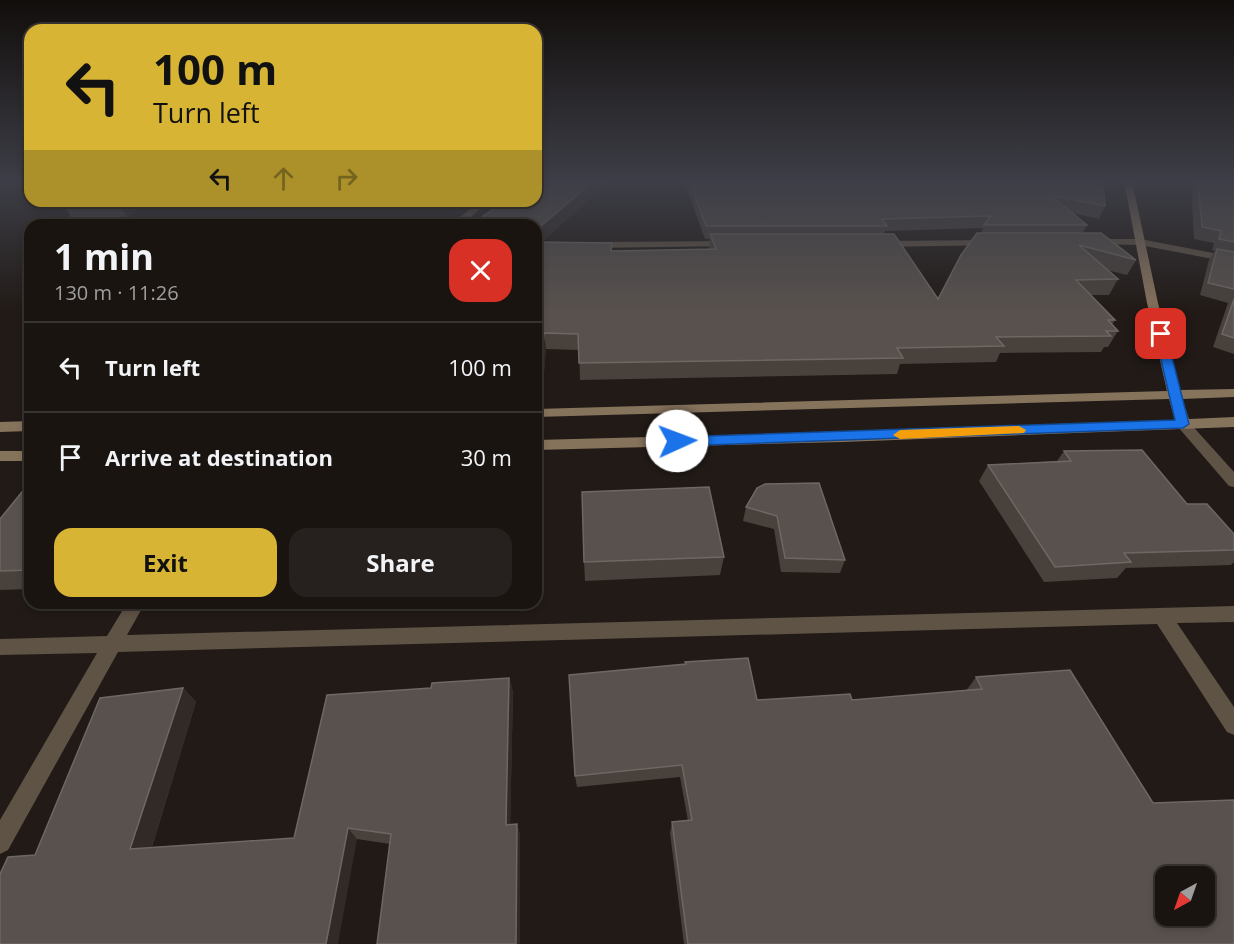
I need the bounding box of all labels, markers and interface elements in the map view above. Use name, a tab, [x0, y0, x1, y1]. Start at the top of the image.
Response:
text: 100 m	[153, 40, 277, 97]
icon: left	[54, 48, 132, 126]
text: Turn left	[153, 94, 260, 131]
icon: left	[204, 162, 237, 195]
icon: ahead	[267, 162, 300, 195]
icon: right	[330, 162, 363, 195]
text: 1 min	[54, 232, 154, 281]
button: close	[449, 239, 512, 302]
text: 130 m · 11:26	[54, 279, 179, 306]
pin	[1135, 308, 1186, 359]
icon: arrive	[1144, 317, 1177, 350]
icon: left	[54, 351, 87, 384]
text: Turn left	[105, 352, 200, 382]
text: 100 m	[448, 352, 512, 382]
position arrow	[645, 409, 709, 473]
icon: arrive	[54, 441, 87, 474]
text: Arrive at destination	[105, 442, 333, 472]
text: 30 m	[461, 442, 512, 472]
button: Exit	[54, 528, 277, 597]
button: Share	[289, 528, 512, 597]
north arrow	[1155, 866, 1215, 926]
map controls	[1155, 866, 1215, 926]

